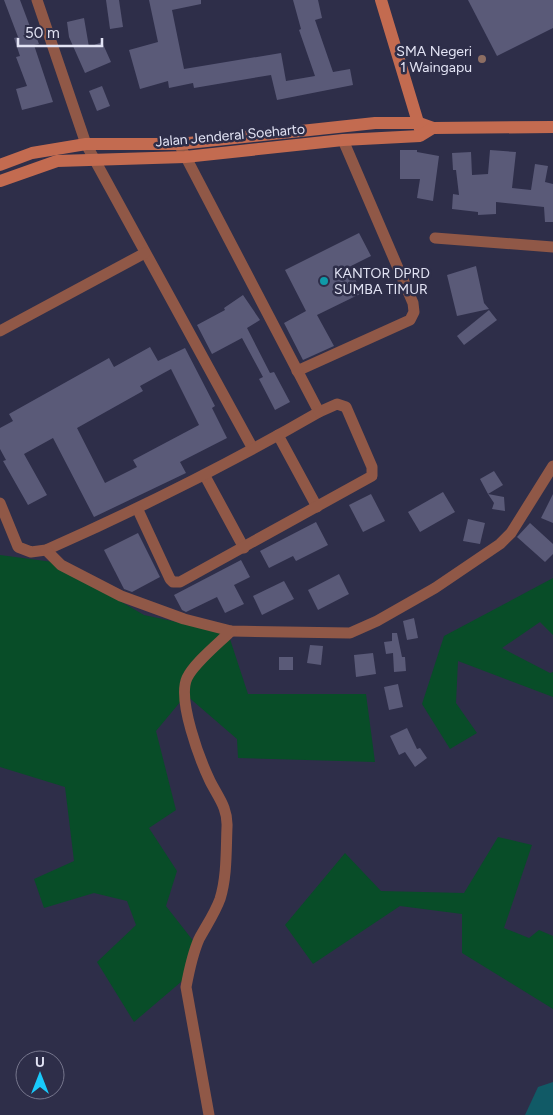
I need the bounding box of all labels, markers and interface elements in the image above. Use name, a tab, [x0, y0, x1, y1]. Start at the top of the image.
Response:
scale bar	[18, 15, 101, 47]
text: 50 m	[25, 24, 60, 42]
place label: SMA Negeri 1 Waingapu	[396, 43, 472, 76]
marker: SMA Negeri 1 Waingapu	[476, 53, 488, 65]
street label: Jalan Jenderal Soeharto	[154, 120, 306, 151]
place label: KANTOR DPRD SUMBA TIMUR	[334, 265, 430, 298]
marker: KANTOR DPRD SUMBA TIMUR	[318, 275, 330, 287]
north arrow	[15, 1050, 65, 1100]
text: U	[35, 1054, 45, 1071]

